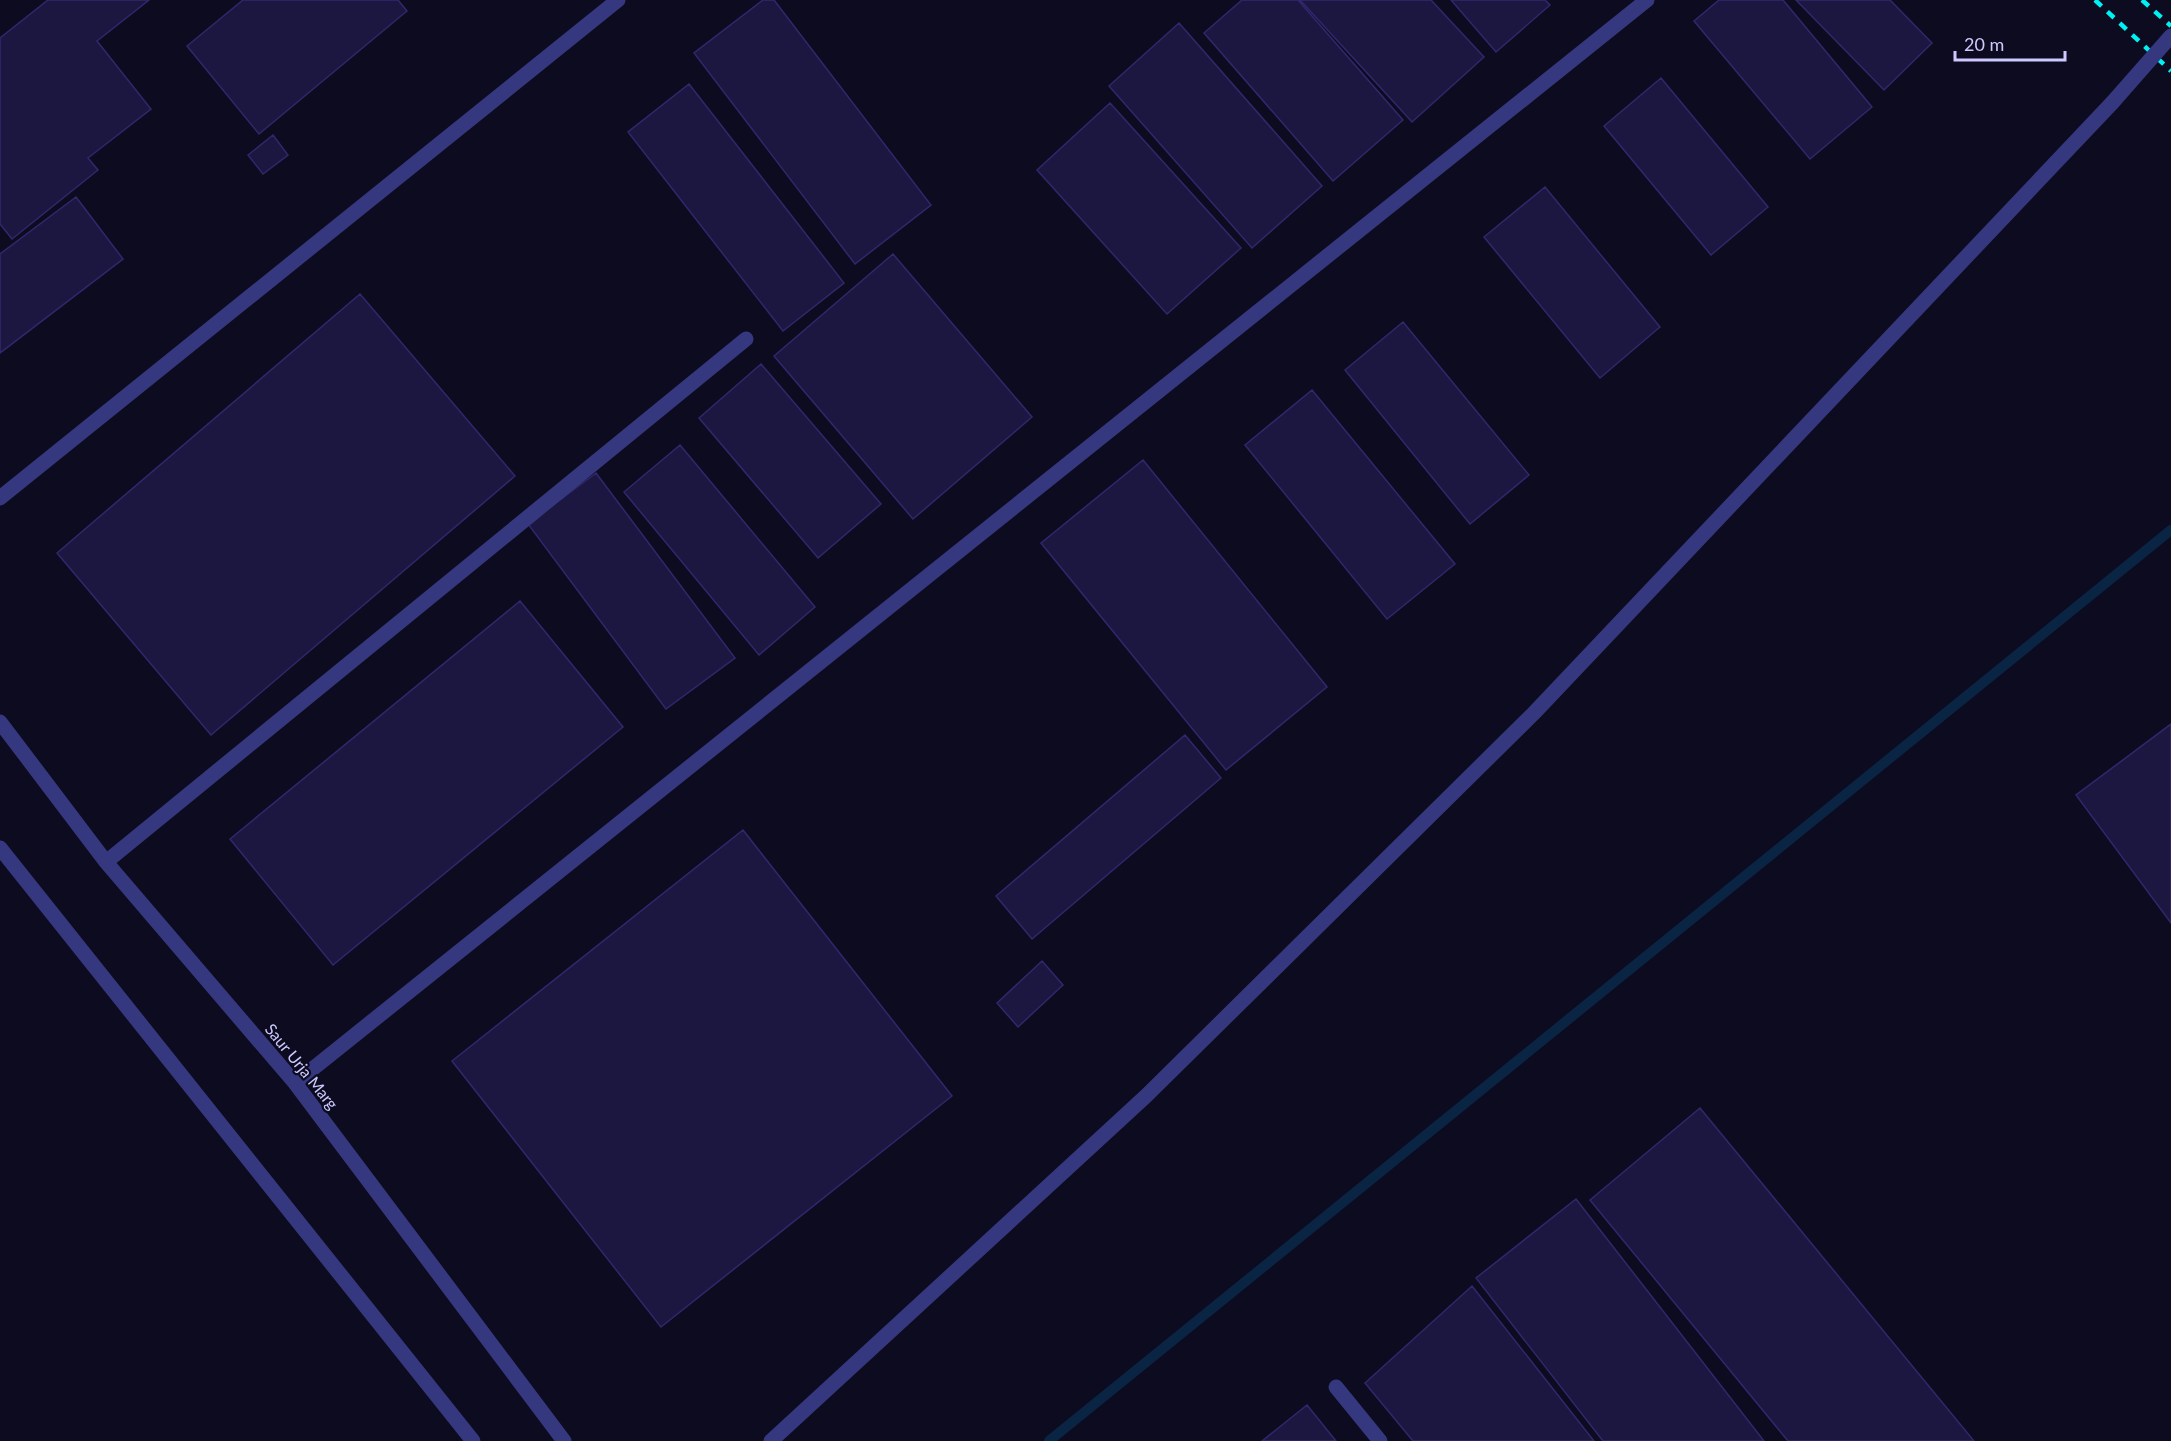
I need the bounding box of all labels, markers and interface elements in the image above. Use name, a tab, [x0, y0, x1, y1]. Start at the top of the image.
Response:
scale bar	[1955, 24, 2064, 62]
text: 20 m	[1964, 33, 2004, 55]
street label: Saur Urja Marg	[262, 1019, 342, 1113]

